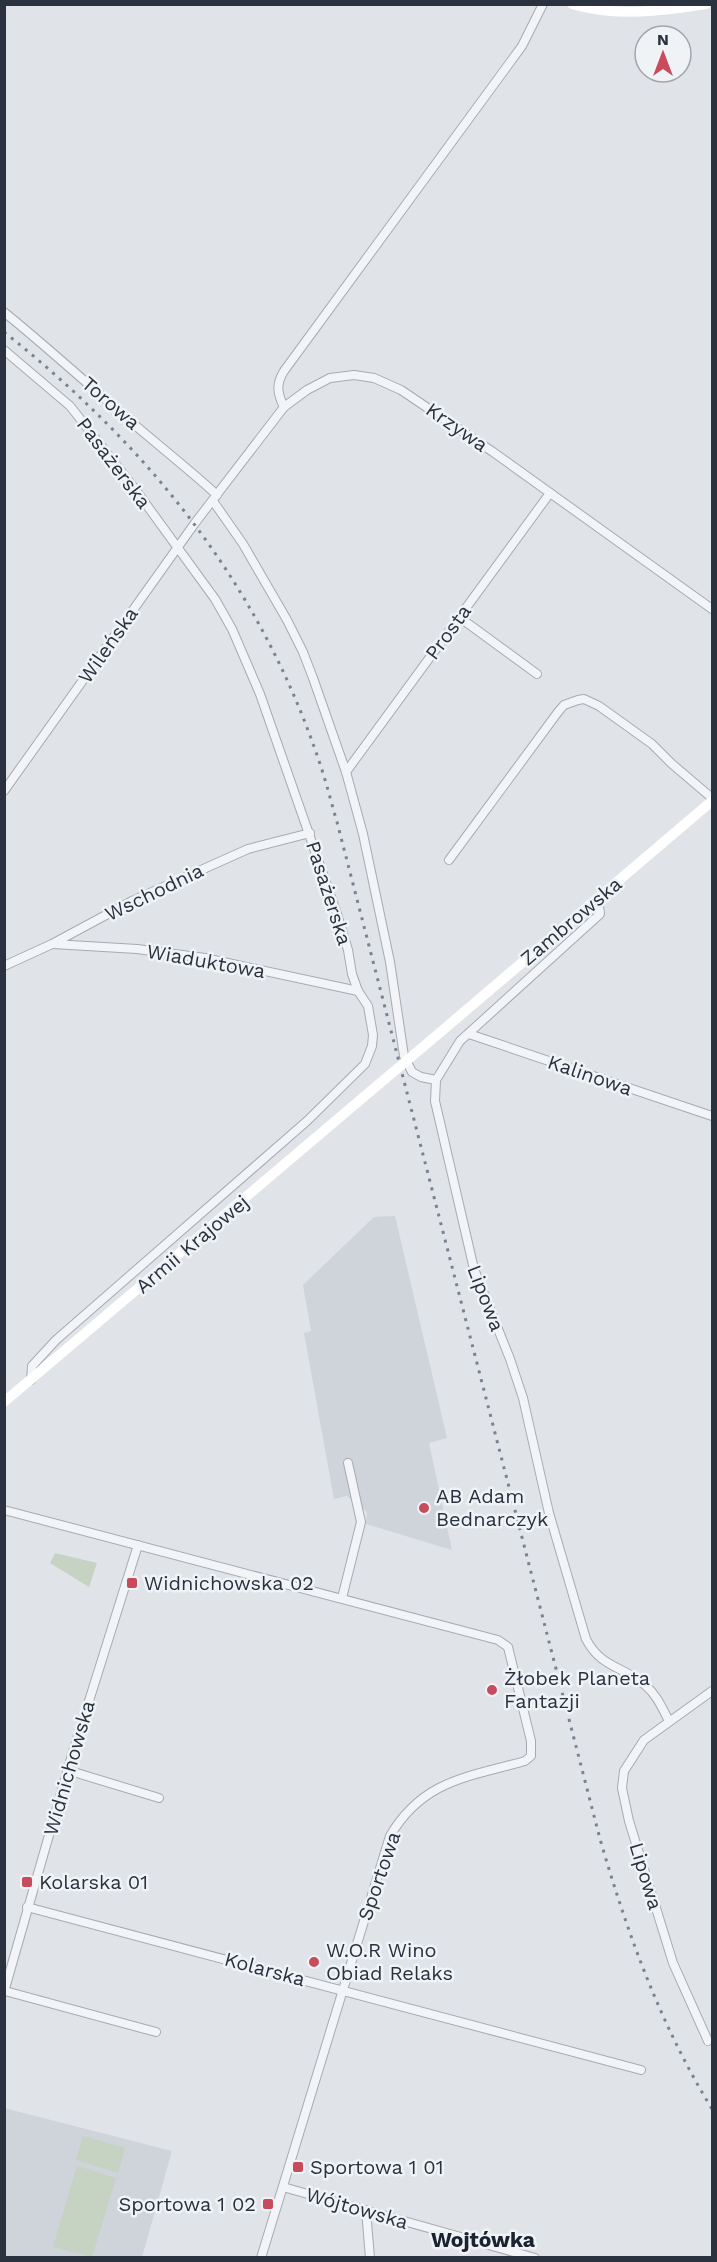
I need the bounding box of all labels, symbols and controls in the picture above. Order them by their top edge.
north arrow [633,24,693,84]
text: N [657,30,669,49]
street label: Torowa [77,371,145,435]
street label: Krzywa [421,397,493,457]
street label: Pasażerska [72,413,156,513]
street label: Prosta [420,600,476,664]
street label: Wileńska [73,602,143,688]
street label: Pasażerska [301,838,357,948]
street label: Wschodnia [101,858,207,926]
street label: Zambrowska [516,872,626,970]
street label: Wiaduktowa [145,939,267,983]
street label: Kalinowa [545,1049,635,1101]
street label: Armii Krajowej [130,1190,254,1298]
street label: Lipowa [462,1261,510,1335]
place label: AB Adam Bednarczyk [436,1484,548,1531]
marker: AB Adam Bednarczyk [417,1501,431,1515]
place label: Widnichowska 02 [144,1571,314,1595]
marker: Widnichowska 02 [125,1576,139,1590]
place label: Żłobek Planeta Fantazji [504,1666,650,1713]
marker: Żłobek Planeta Fantazji [485,1683,499,1697]
street label: Widnichowska [38,1698,100,1838]
street label: Sportowa [353,1828,405,1924]
street label: Lipowa [624,1839,668,1913]
place label: Kolarska 01 [39,1870,148,1894]
marker: Kolarska 01 [20,1875,34,1889]
place label: W.O.R Wino Obiad Relaks [326,1938,453,1985]
street label: Kolarska [222,1947,308,1991]
marker: W.O.R Wino Obiad Relaks [307,1955,321,1969]
place label: Sportowa 1 01 [310,2155,444,2179]
marker: Sportowa 1 01 [291,2160,305,2174]
street label: Wójtowska [303,2182,411,2234]
place label: Sportowa 1 02 [119,2192,256,2216]
marker: Sportowa 1 02 [261,2197,275,2211]
district label: Wojtówka [431,2227,536,2252]

